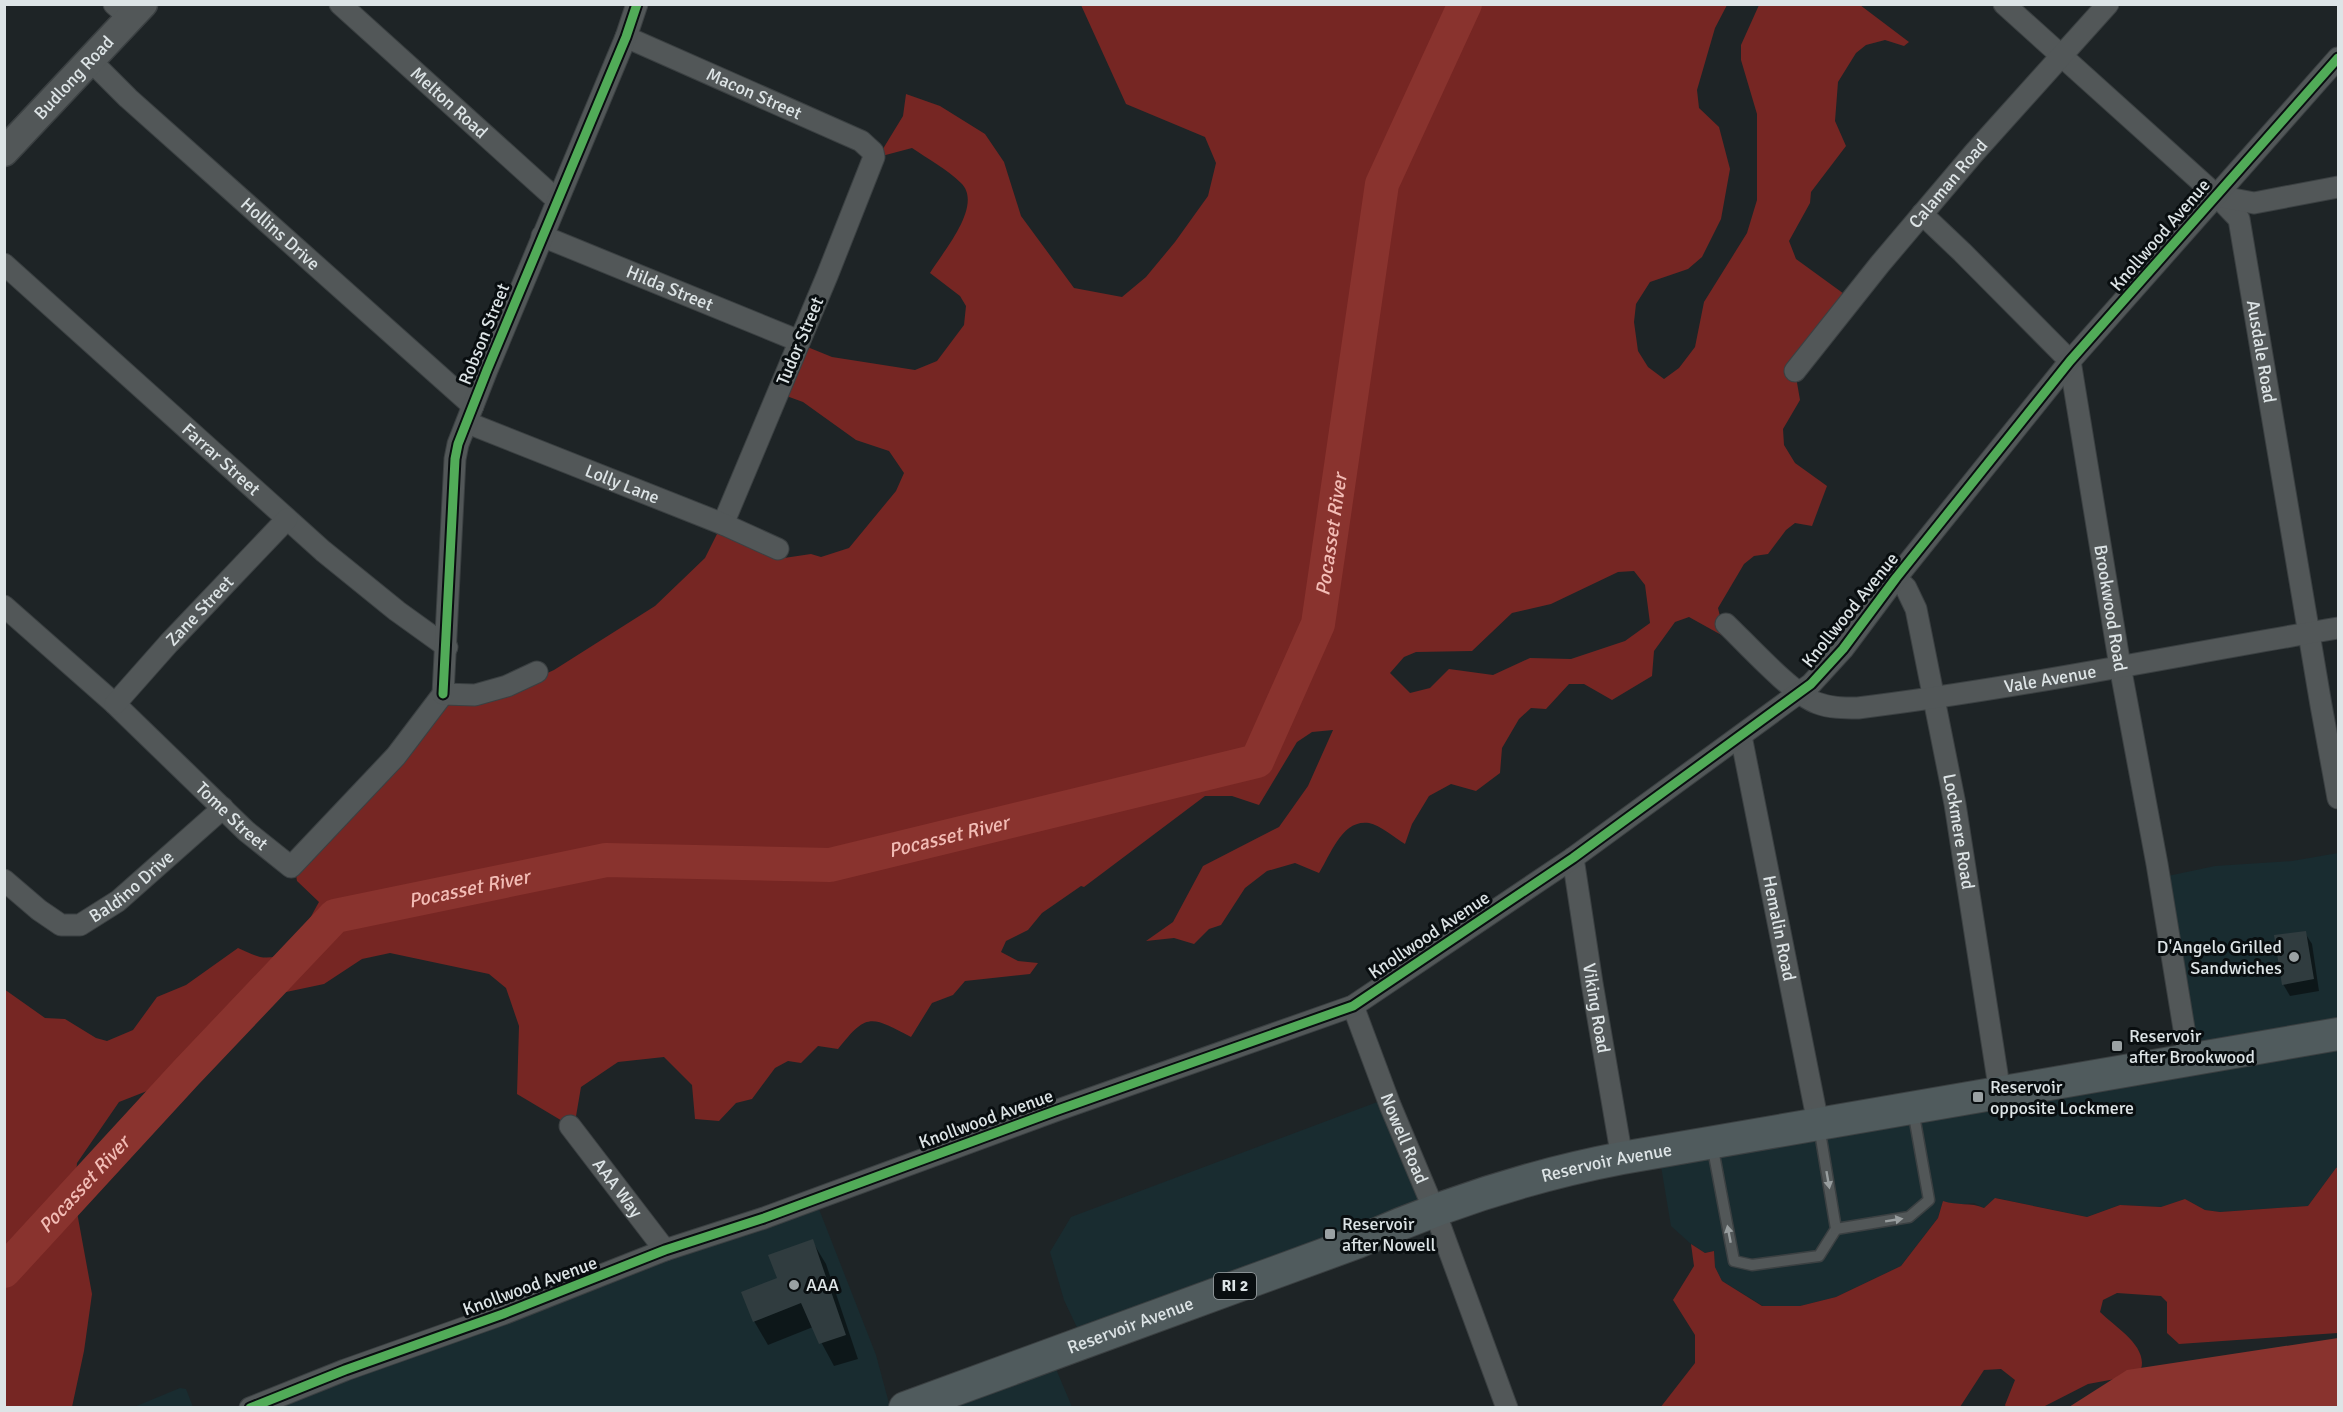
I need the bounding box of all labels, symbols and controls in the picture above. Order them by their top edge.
street label: Budlong Road [29,31,118,124]
street label: Melton Road [406,62,492,143]
street label: Macon Street [703,63,805,124]
street label: Calaman Road [1904,134,1992,233]
street label: Knollwood Avenue [2105,174,2215,296]
street label: Hollins Drive [236,193,325,275]
street label: Hilda Street [623,261,716,316]
street label: Robson Street [454,280,514,388]
street label: Tudor Street [772,294,828,388]
street label: Ausdale Road [2242,298,2281,405]
street label: Farrar Street [177,418,265,500]
street label: Lolly Lane [582,460,663,509]
water label: Pocasset River [1310,469,1353,597]
street label: Brookwood Road [2089,543,2132,673]
street label: Knollwood Avenue [1797,548,1903,672]
street label: Zane Street [161,571,238,650]
street label: Vale Avenue [2002,660,2098,698]
street label: Lockmere Road [1938,772,1979,891]
street label: Tome Street [191,777,272,855]
water label: Pocasset River [886,809,1014,863]
street label: Baldino Drive [85,846,178,927]
water label: Pocasset River [406,863,534,913]
street label: Hemalin Road [1758,874,1800,983]
street label: Knollwood Avenue [1364,886,1494,984]
place label: D'Angelo Grilled Sandwiches [2157,936,2282,979]
marker: D'Angelo Grilled Sandwiches [2287,950,2301,964]
street label: Viking Road [1578,962,1615,1055]
place label: Reservoir after Brookwood [2129,1025,2255,1068]
marker: Reservoir after Brookwood [2110,1039,2124,1053]
place label: Reservoir opposite Lockmere [1990,1076,2134,1119]
street label: Knollwood Avenue [916,1084,1056,1154]
street label: Nowell Road [1376,1090,1433,1187]
marker: Reservoir opposite Lockmere [1971,1090,1985,1104]
water label: Pocasset River [33,1128,137,1238]
street label: Reservoir Avenue [1539,1139,1673,1187]
street label: AAA Way [588,1154,648,1222]
one-way arrow [1824,1171,1833,1190]
place label: Reservoir after Nowell [1342,1213,1436,1256]
one-way arrow [1885,1215,1904,1224]
one-way arrow [1724,1224,1733,1243]
marker: Reservoir after Nowell [1323,1227,1337,1241]
street label: Knollwood Avenue [460,1251,600,1321]
road number: RI 2 [1214,1273,1256,1299]
place label: AAA [806,1274,839,1296]
marker: AAA [787,1278,801,1292]
street label: Reservoir Avenue [1064,1292,1196,1359]

